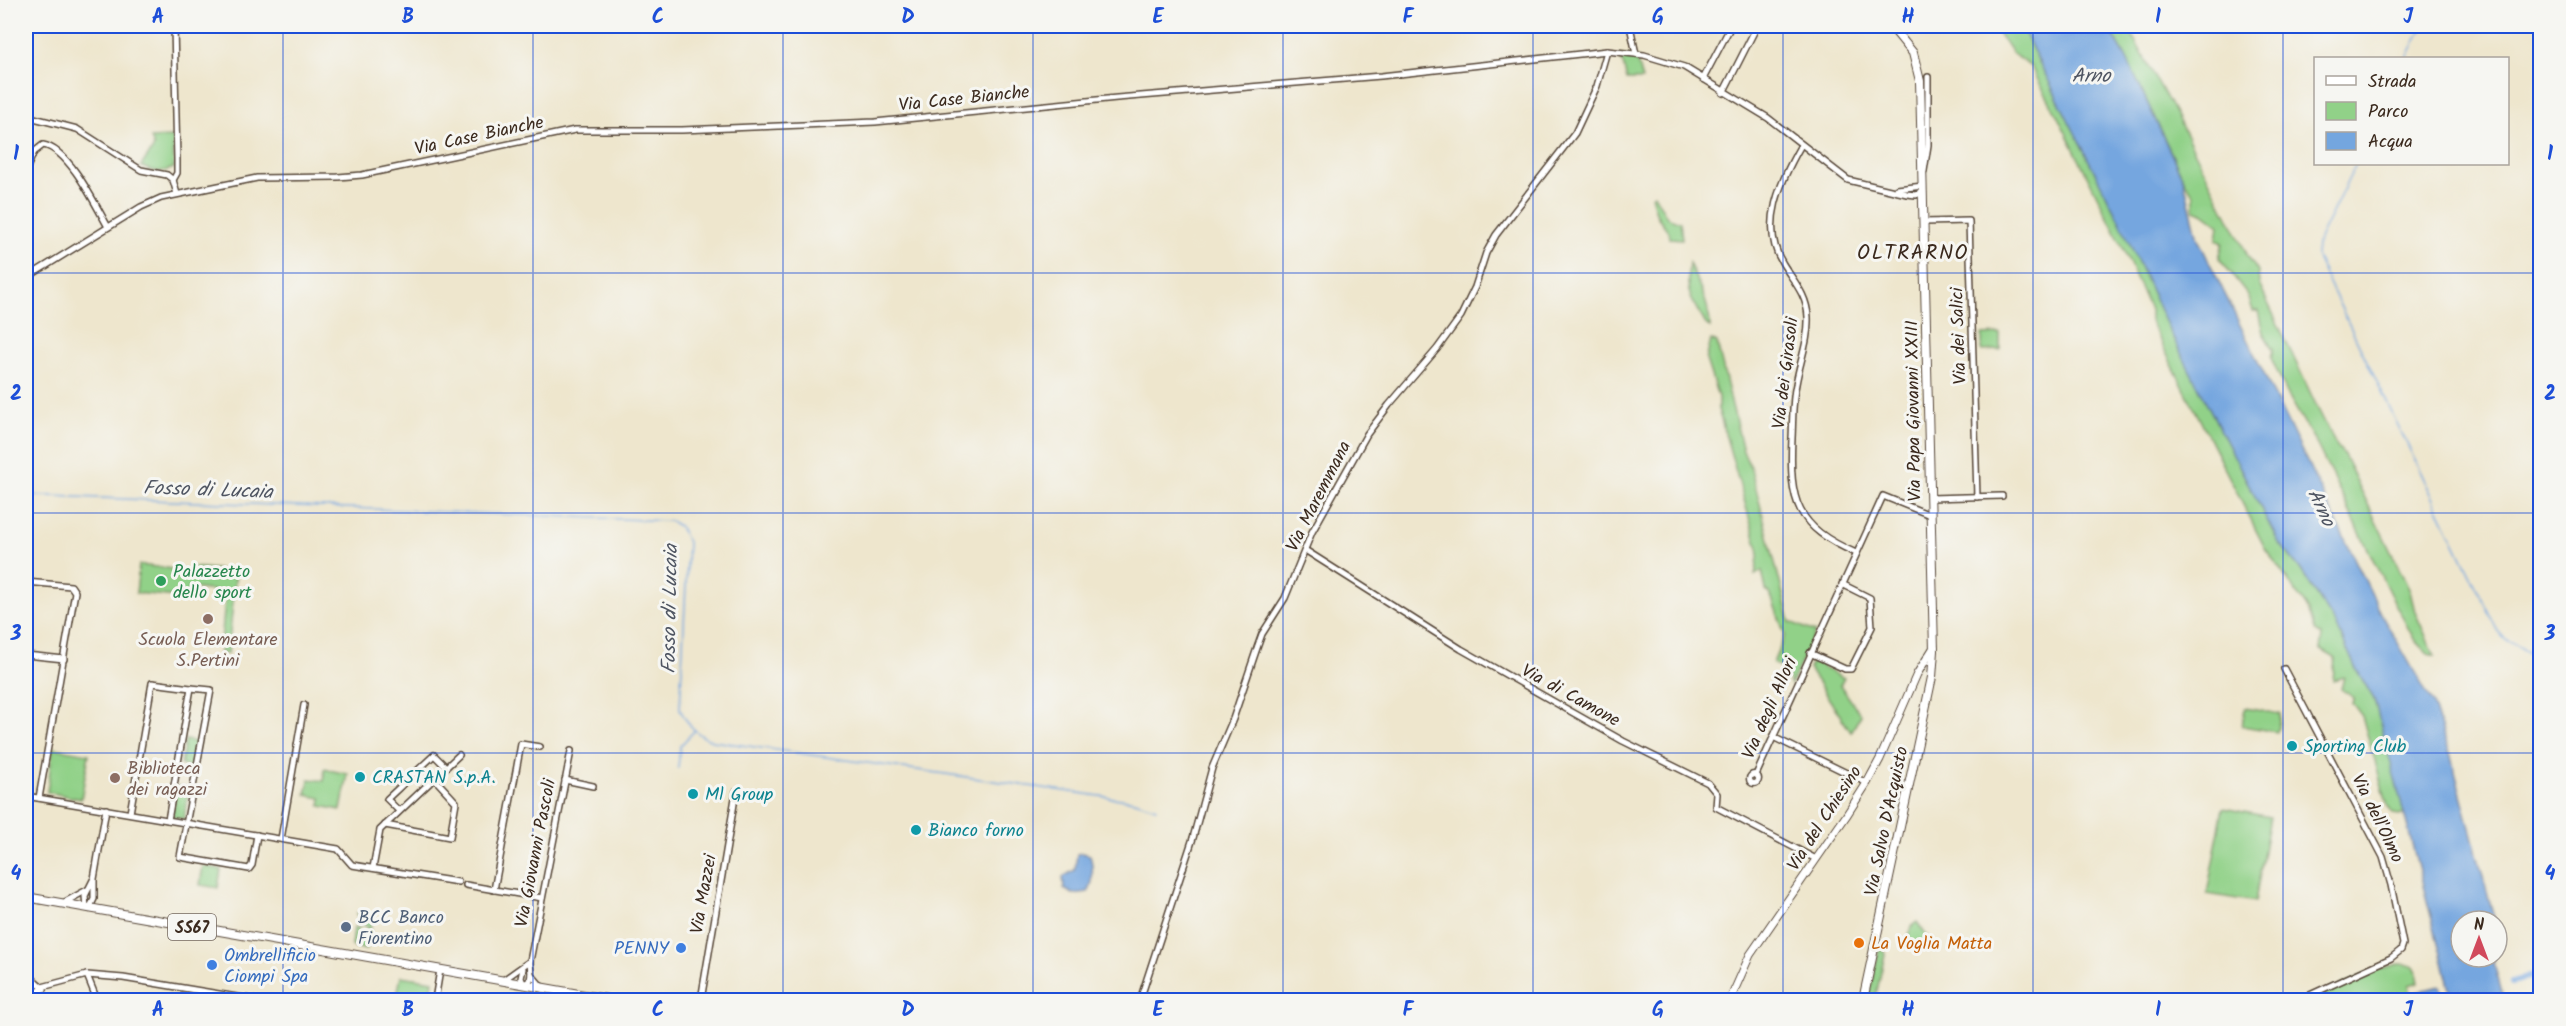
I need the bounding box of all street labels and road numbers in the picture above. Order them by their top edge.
street label: Via Case Bianche [897,78,1031,121]
street label: Via Case Bianche [412,109,547,164]
street label: Via dei Salici [1943,286,1976,385]
street label: Via dei Girasoli [1765,315,1808,431]
street label: Via Papa Giovanni XXIII [1898,320,1931,502]
street label: Via Maremmana [1279,436,1360,557]
street label: Via degli Allori [1735,652,1806,764]
street label: Via di Camone [1515,657,1625,736]
street label: Via Salvo D'Acquisto [1857,744,1917,899]
street label: Via del Chiesino [1780,760,1870,877]
street label: Via dell'Olmo [2343,769,2411,868]
street label: Via Giovanni Pascoli [508,776,565,930]
street label: Via Mazzei [683,851,726,936]
road number: SS67 [168,914,216,940]

